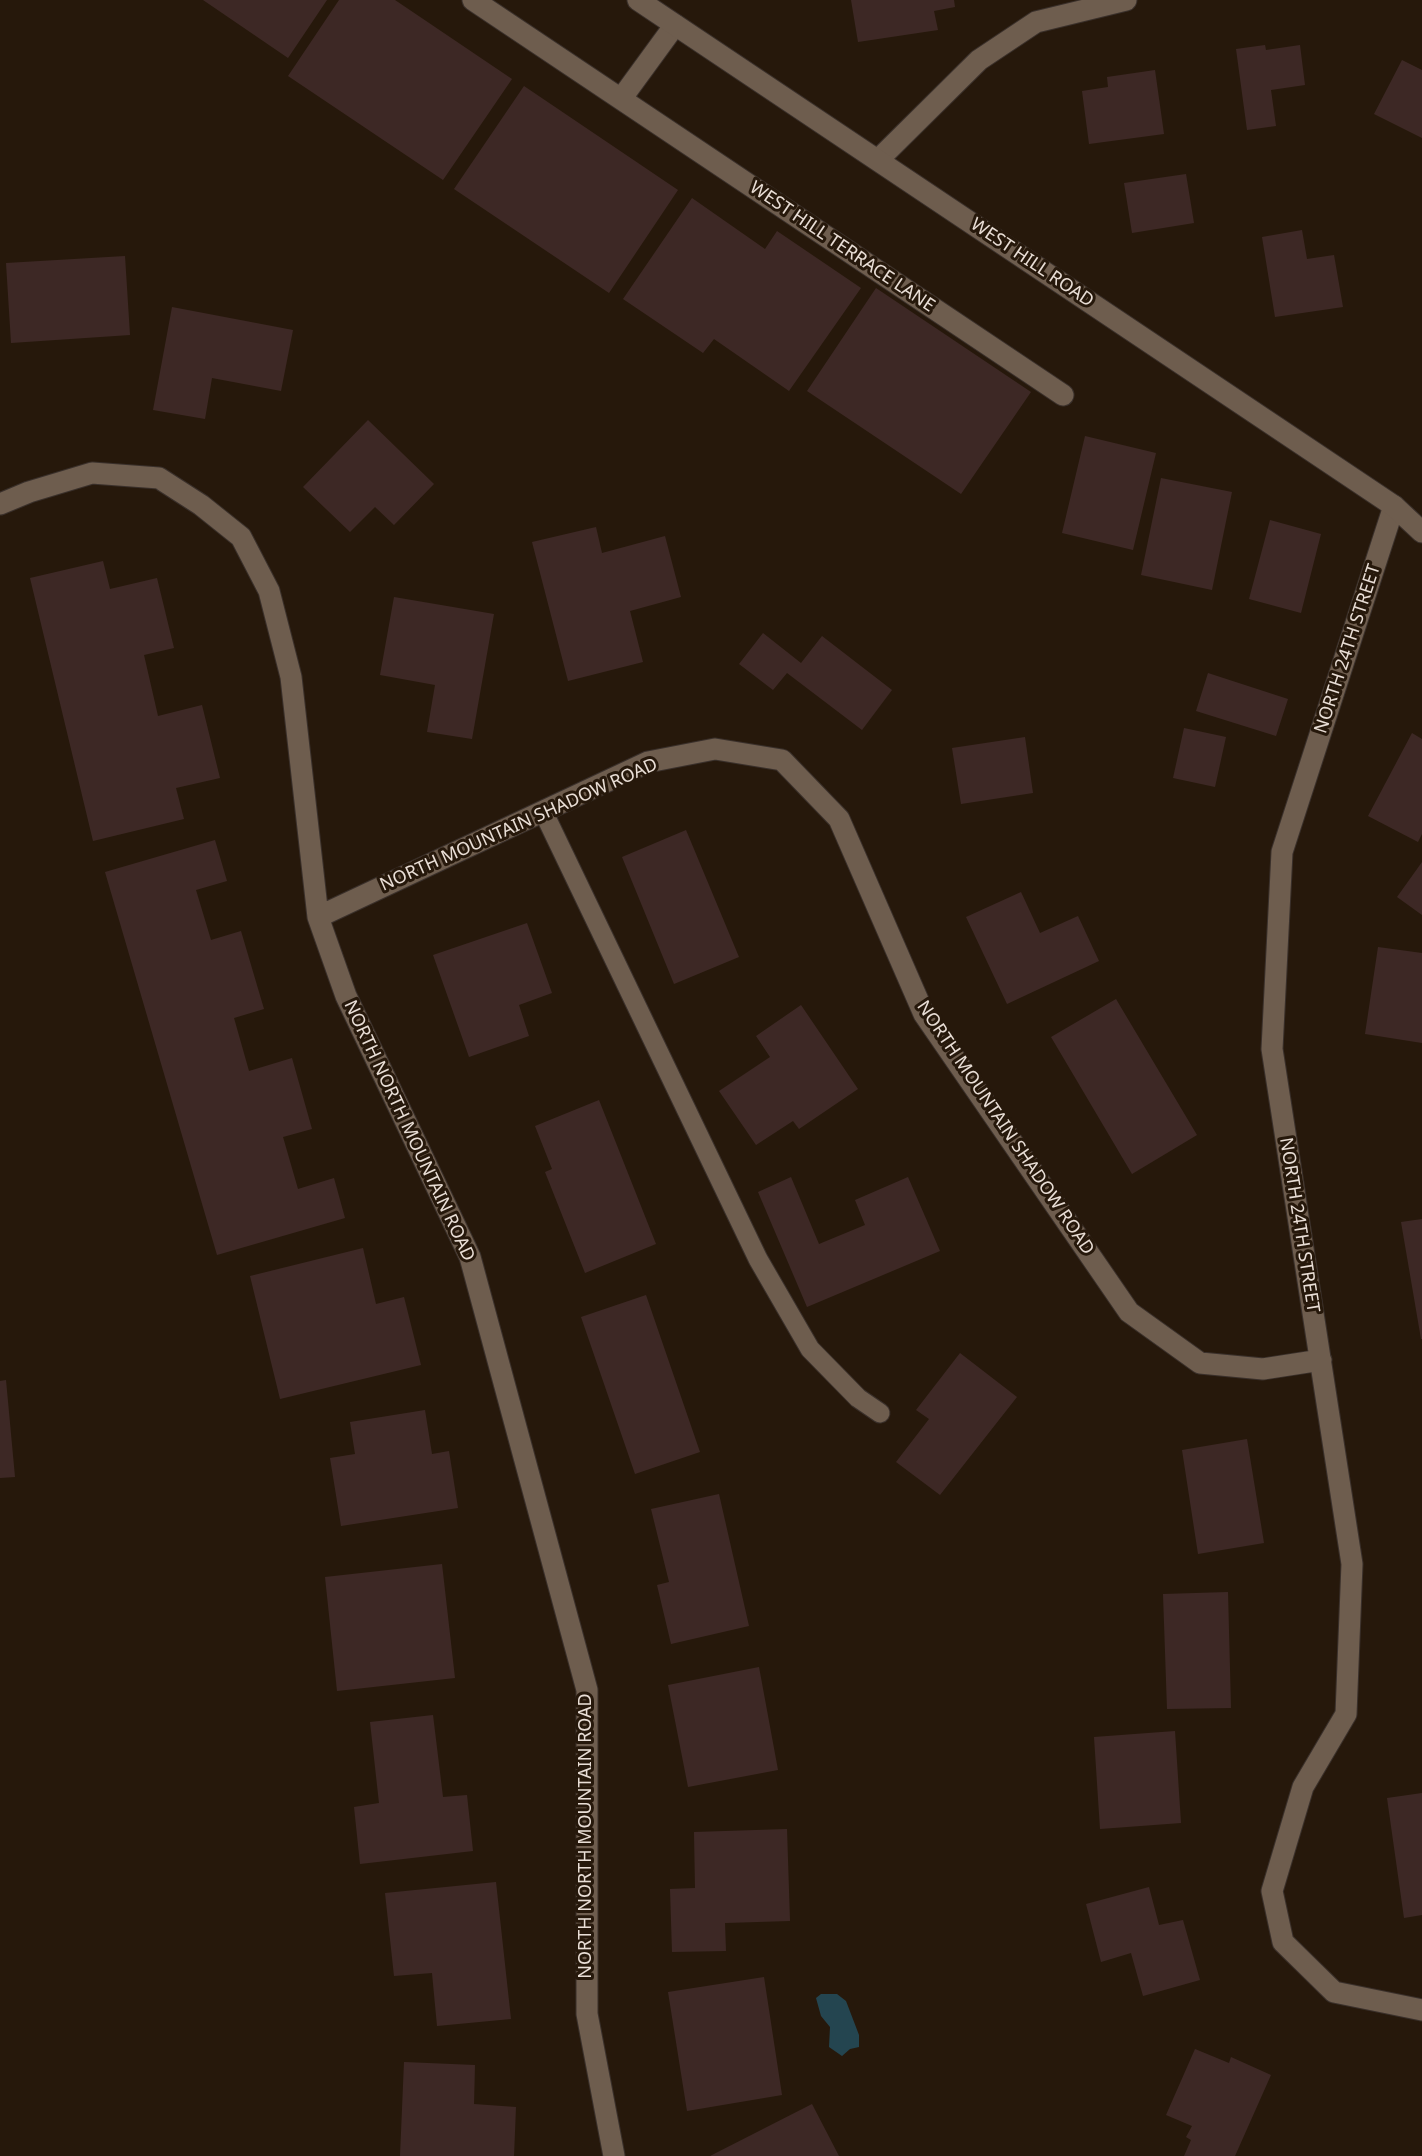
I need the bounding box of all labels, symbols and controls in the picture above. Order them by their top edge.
street label: WEST HILL TERRACE LANE [745,177,939,317]
street label: WEST HILL ROAD [966,214,1098,312]
street label: NORTH 24TH STREET [1310,562,1386,736]
street label: NORTH MOUNTAIN SHADOW ROAD [377,754,661,896]
street label: NORTH NORTH MOUNTAIN ROAD [339,997,479,1265]
street label: NORTH MOUNTAIN SHADOW ROAD [912,997,1098,1259]
street label: NORTH 24TH STREET [1275,1136,1323,1314]
street label: NORTH NORTH MOUNTAIN ROAD [575,1693,597,1979]

